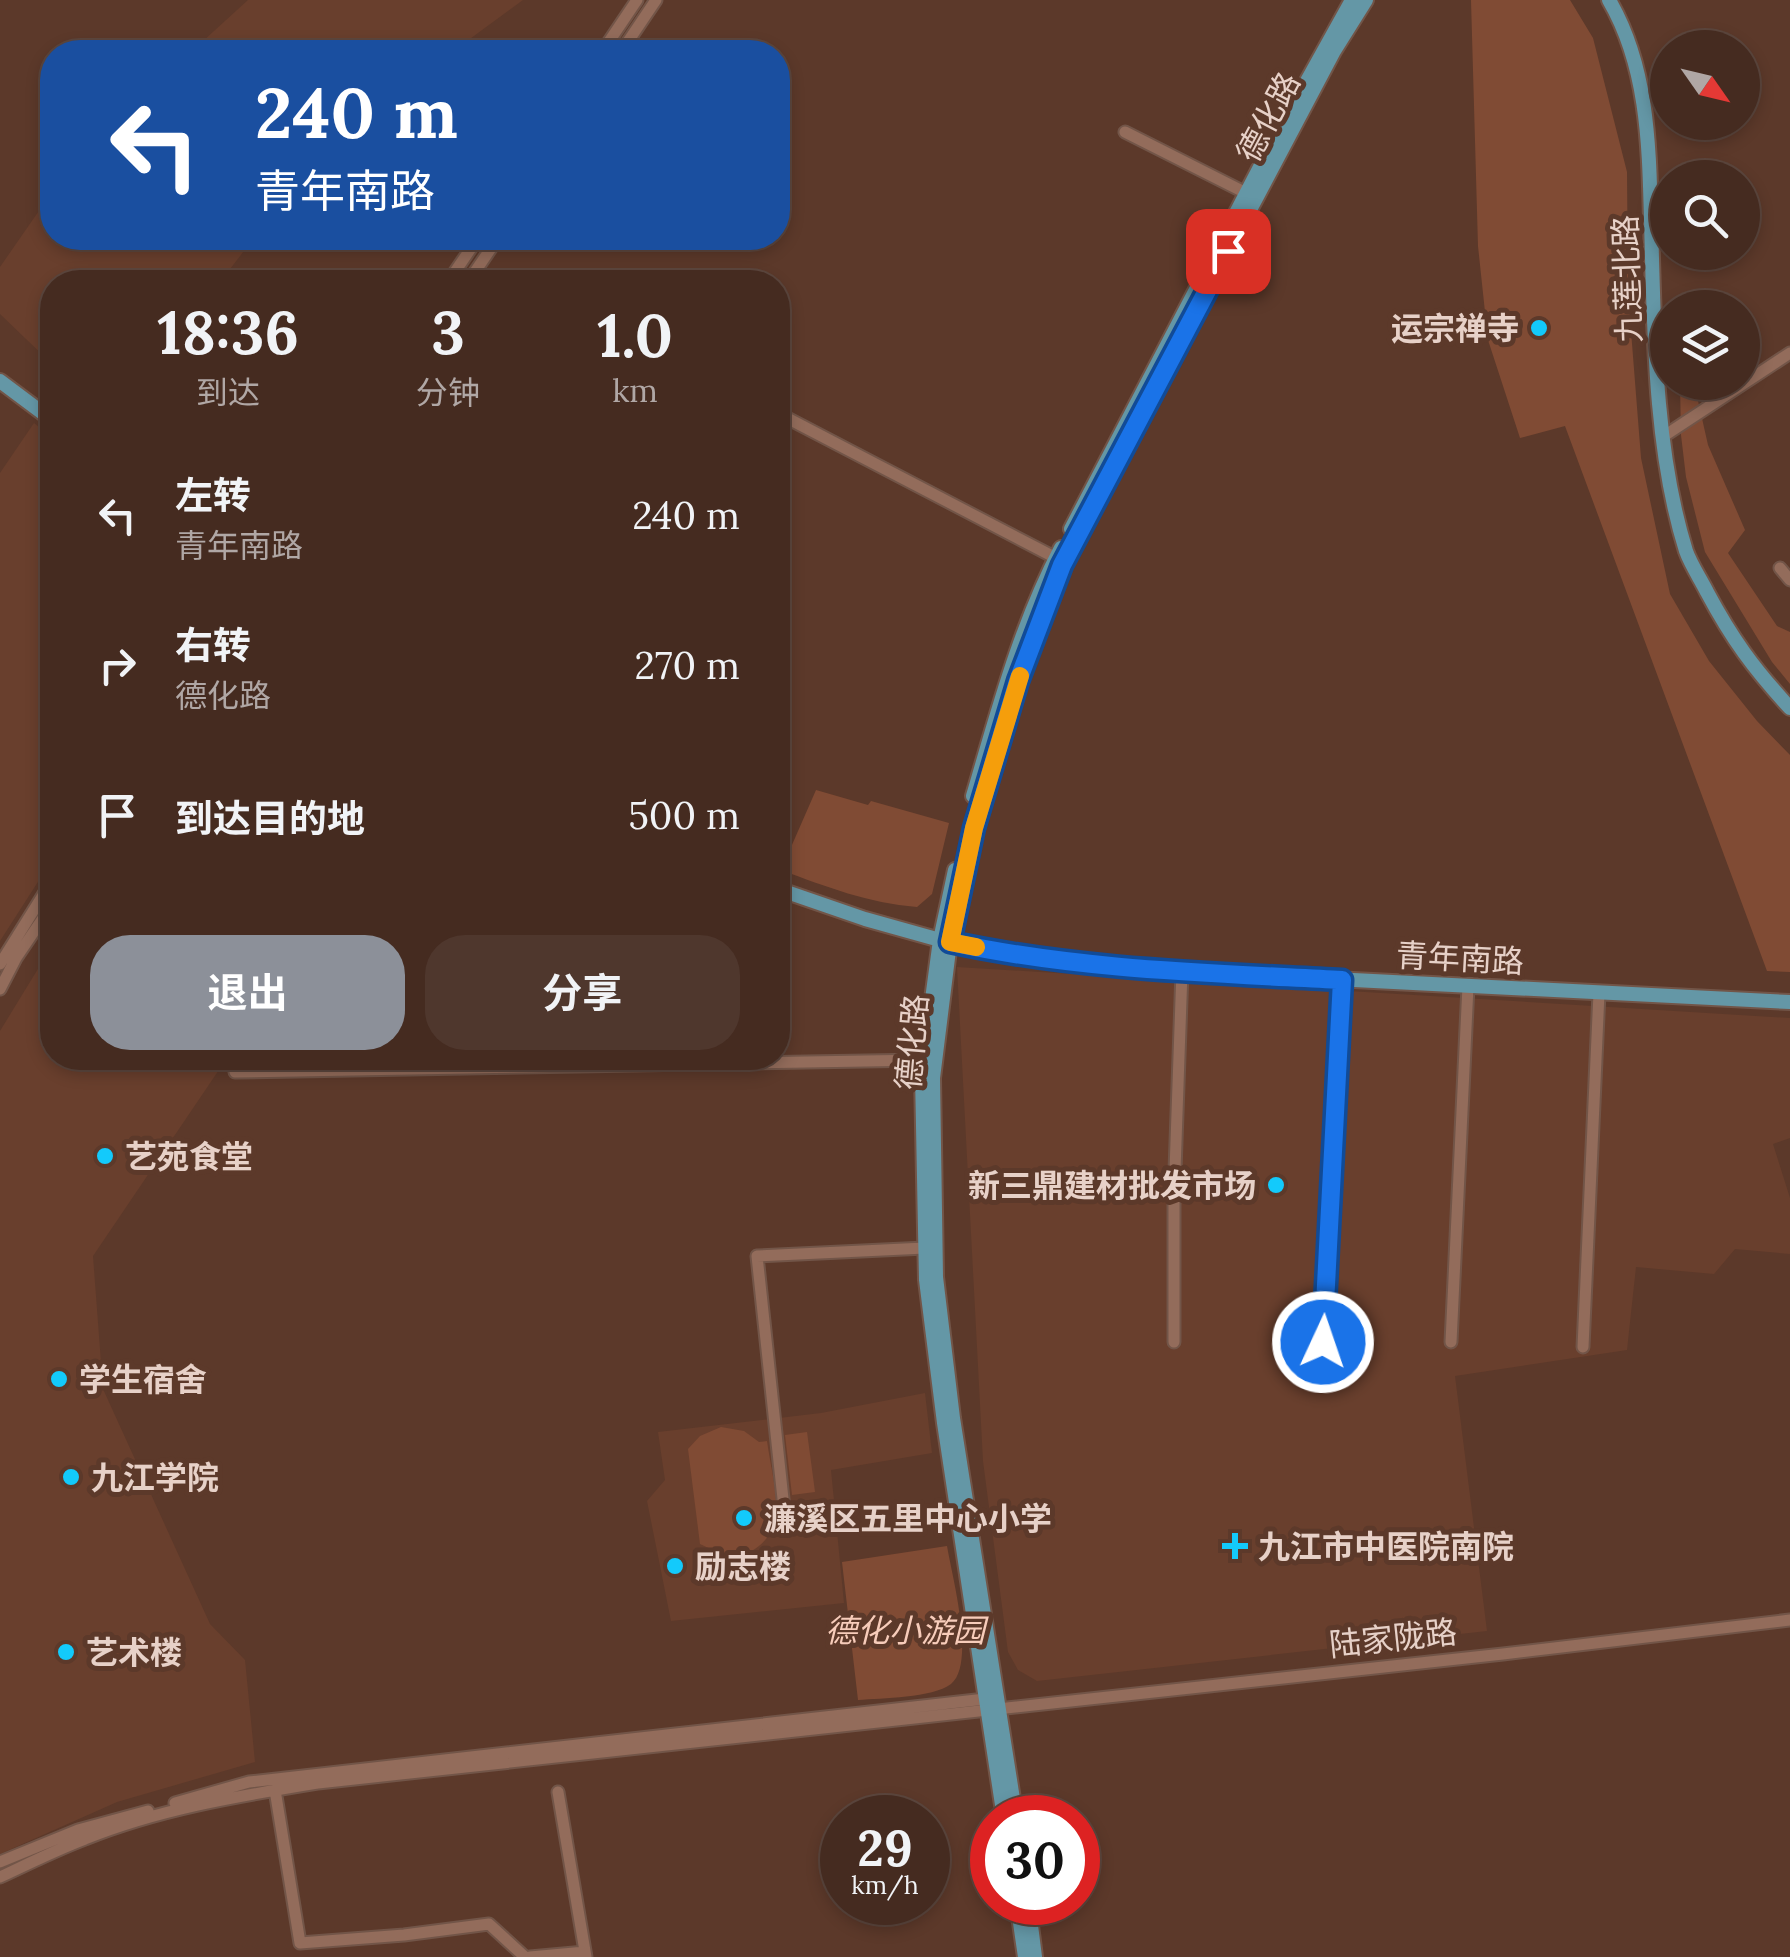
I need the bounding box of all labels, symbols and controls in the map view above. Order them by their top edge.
north arrow [1650,30,1760,140]
map controls [1650,30,1760,400]
street label: 德化路 [1227,65,1309,169]
text: 240 m [255,68,458,157]
icon: left [90,80,220,210]
button: search [1650,160,1760,270]
text: 青年南路 [255,162,435,219]
pin [1186,209,1271,294]
street label: 九莲北路 [1604,214,1650,344]
icon: arrive [1201,224,1256,279]
button: layers [1650,290,1760,400]
text: 18:36 [157,294,299,370]
text: 3 [431,294,465,370]
text: 1.0 [597,297,673,373]
place label: 运宗禅寺 [1391,308,1519,349]
marker: 运宗禅寺 [1528,317,1550,339]
text: km [612,370,658,411]
text: 到达 [196,372,260,413]
text: 分钟 [416,372,480,413]
text: 左转 [175,471,251,519]
icon: left [90,488,145,543]
text: 240 m [632,491,740,539]
text: 青年南路 [175,525,303,566]
text: 右转 [175,621,251,669]
icon: right [90,638,145,693]
text: 270 m [635,641,740,689]
text: 德化路 [175,675,271,716]
icon: arrive [90,788,145,843]
text: 500 m [628,791,740,839]
text: 到达目的地 [175,794,365,842]
street label: 青年南路 [1395,934,1525,982]
button: 退出 [90,935,405,1050]
button: 分享 [425,935,740,1050]
street label: 德化路 [887,992,937,1092]
place label: 艺苑食堂 [125,1136,253,1177]
marker: 艺苑食堂 [94,1145,116,1167]
place label: 新三鼎建材批发市场 [968,1165,1256,1206]
marker: 新三鼎建材批发市场 [1265,1174,1287,1196]
position arrow [1271,1290,1375,1394]
place label: 学生宿舍 [79,1359,207,1400]
marker: 学生宿舍 [48,1368,70,1390]
place label: 九江学院 [91,1457,219,1498]
marker: 九江学院 [60,1466,82,1488]
place label: 濂溪区五里中心小学 [764,1498,1052,1539]
marker: 濂溪区五里中心小学 [733,1507,755,1529]
place label: 九江市中医院南院 [1258,1526,1514,1567]
marker: 九江市中医院南院 [1222,1533,1248,1559]
place label: 励志楼 [695,1546,791,1587]
marker: 励志楼 [664,1555,686,1577]
park label: 德化小游园 [825,1610,989,1651]
street label: 陆家陇路 [1327,1611,1459,1665]
place label: 艺术楼 [86,1632,182,1673]
marker: 艺术楼 [55,1641,77,1663]
speed limit sign: 30 [970,1795,1100,1925]
text: 29 [857,1816,913,1880]
text: km/h [851,1869,919,1901]

